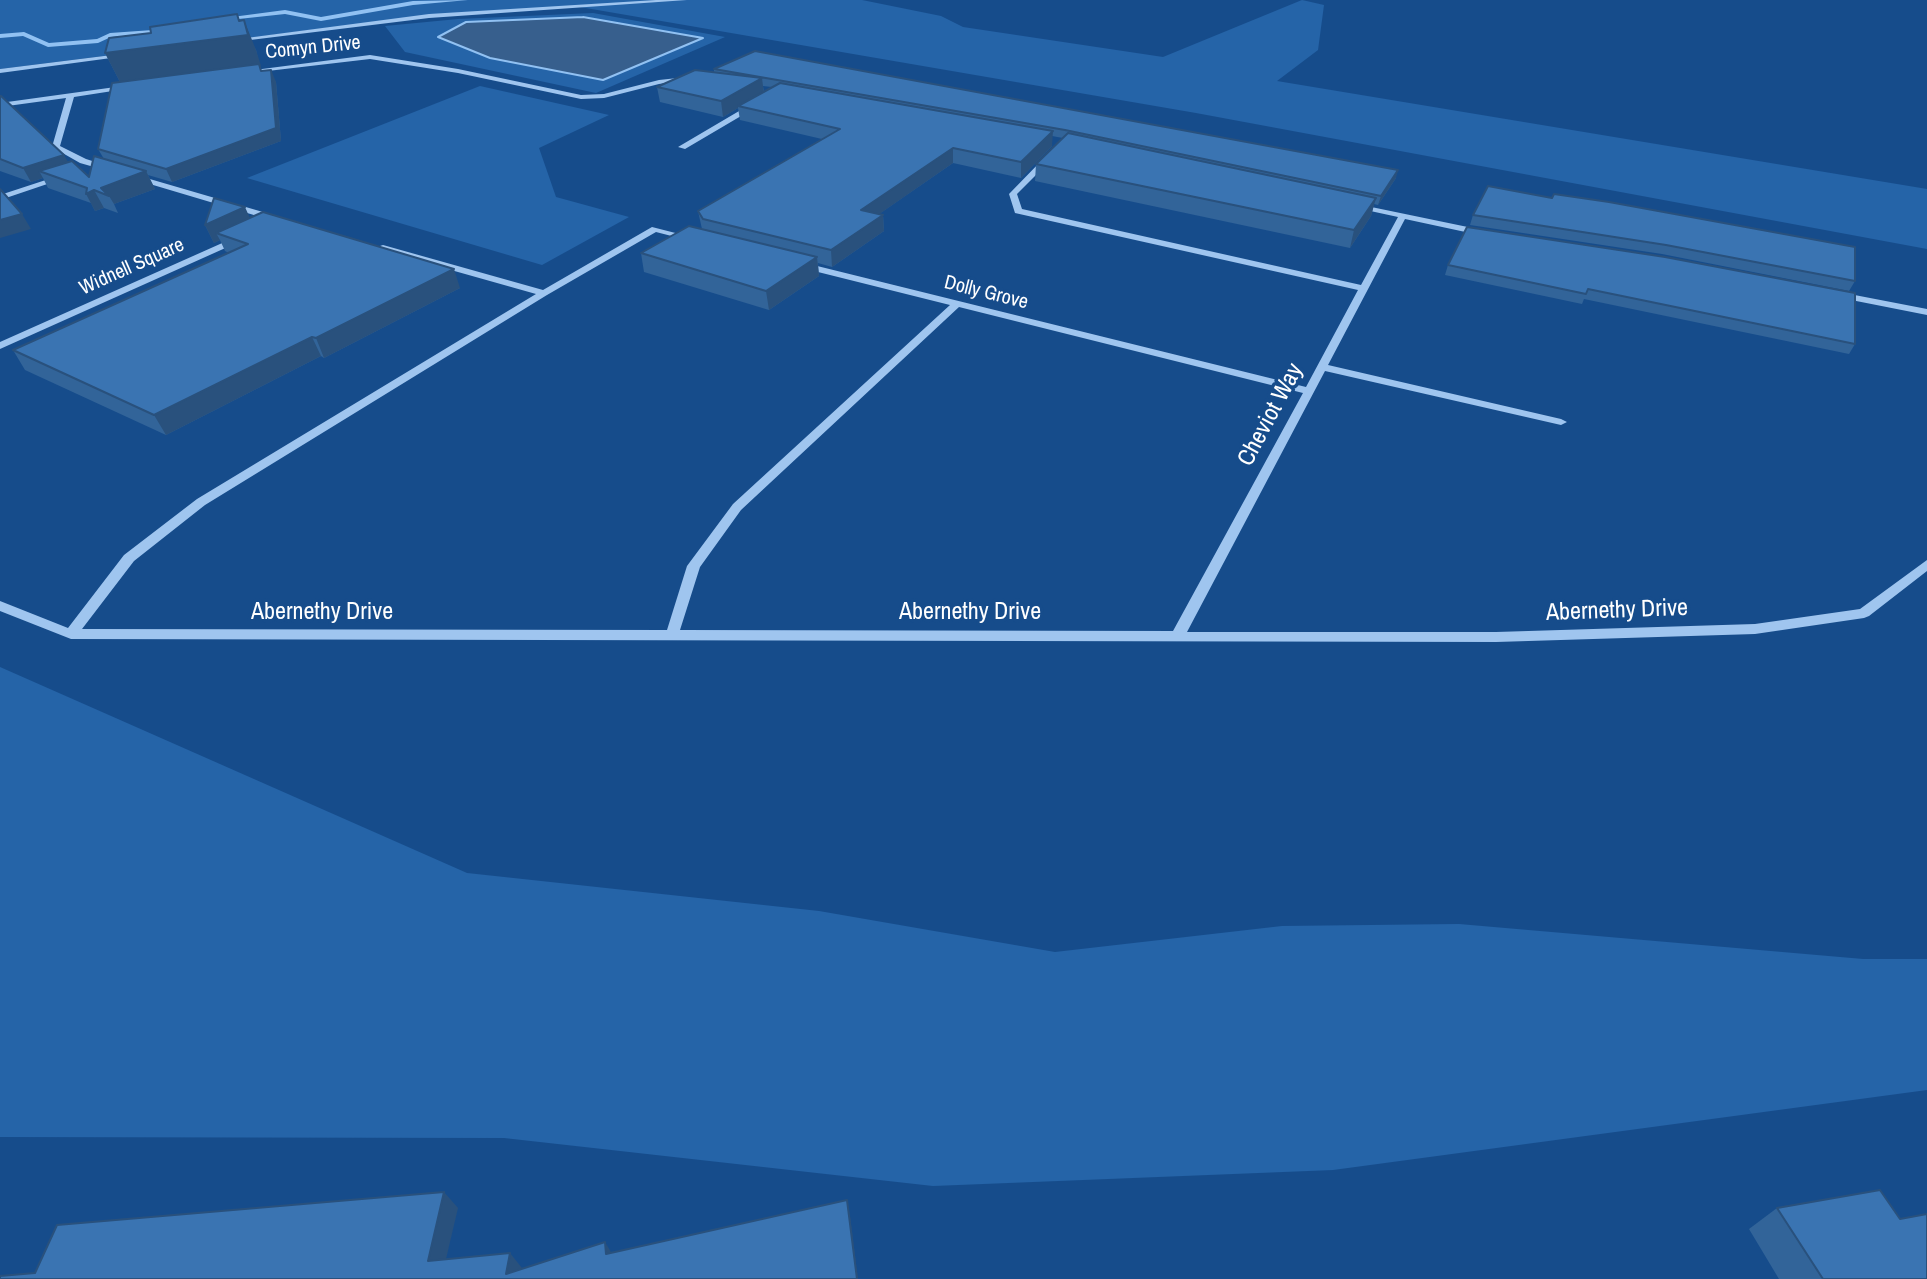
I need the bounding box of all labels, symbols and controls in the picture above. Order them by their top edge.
street label: Comyn Drive [264,31,362,65]
street label: Widnell Square [76,233,188,301]
street label: Dolly Grove [942,271,1030,315]
street label: Cheviot Way [1232,359,1310,471]
street label: Abernethy Drive [1545,594,1689,628]
street label: Abernethy Drive [251,599,393,627]
street label: Abernethy Drive [899,599,1041,627]

